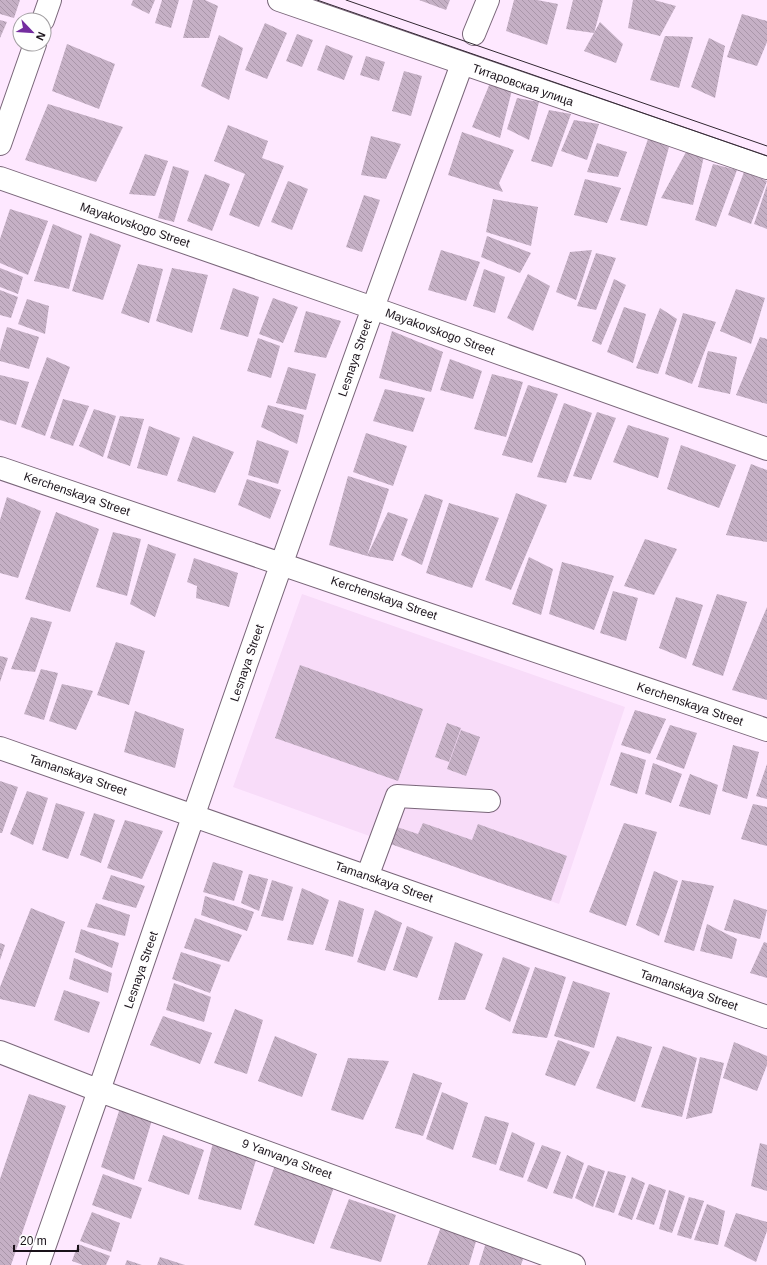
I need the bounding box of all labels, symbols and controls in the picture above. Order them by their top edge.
north arrow [12,12,52,52]
text: N [34,30,48,42]
street label: Титаровская улица [471,61,576,109]
street label: Mayakovskogo Street [78,200,192,251]
street label: Mayakovskogo Street [383,306,497,359]
street label: Lesnaya Street [335,317,375,398]
street label: Kerchenskaya Street [22,469,133,519]
street label: Kerchenskaya Street [329,573,440,623]
street label: Lesnaya Street [227,622,267,703]
street label: Kerchenskaya Street [635,679,746,729]
street label: Tamanskaya Street [27,752,129,799]
street label: Tamanskaya Street [333,859,435,906]
street label: Lesnaya Street [121,929,161,1010]
street label: Tamanskaya Street [638,967,740,1014]
street label: 9 Yanvarya Street [240,1136,335,1182]
scale bar [14,1227,78,1253]
text: 20 m [20,1234,47,1248]

